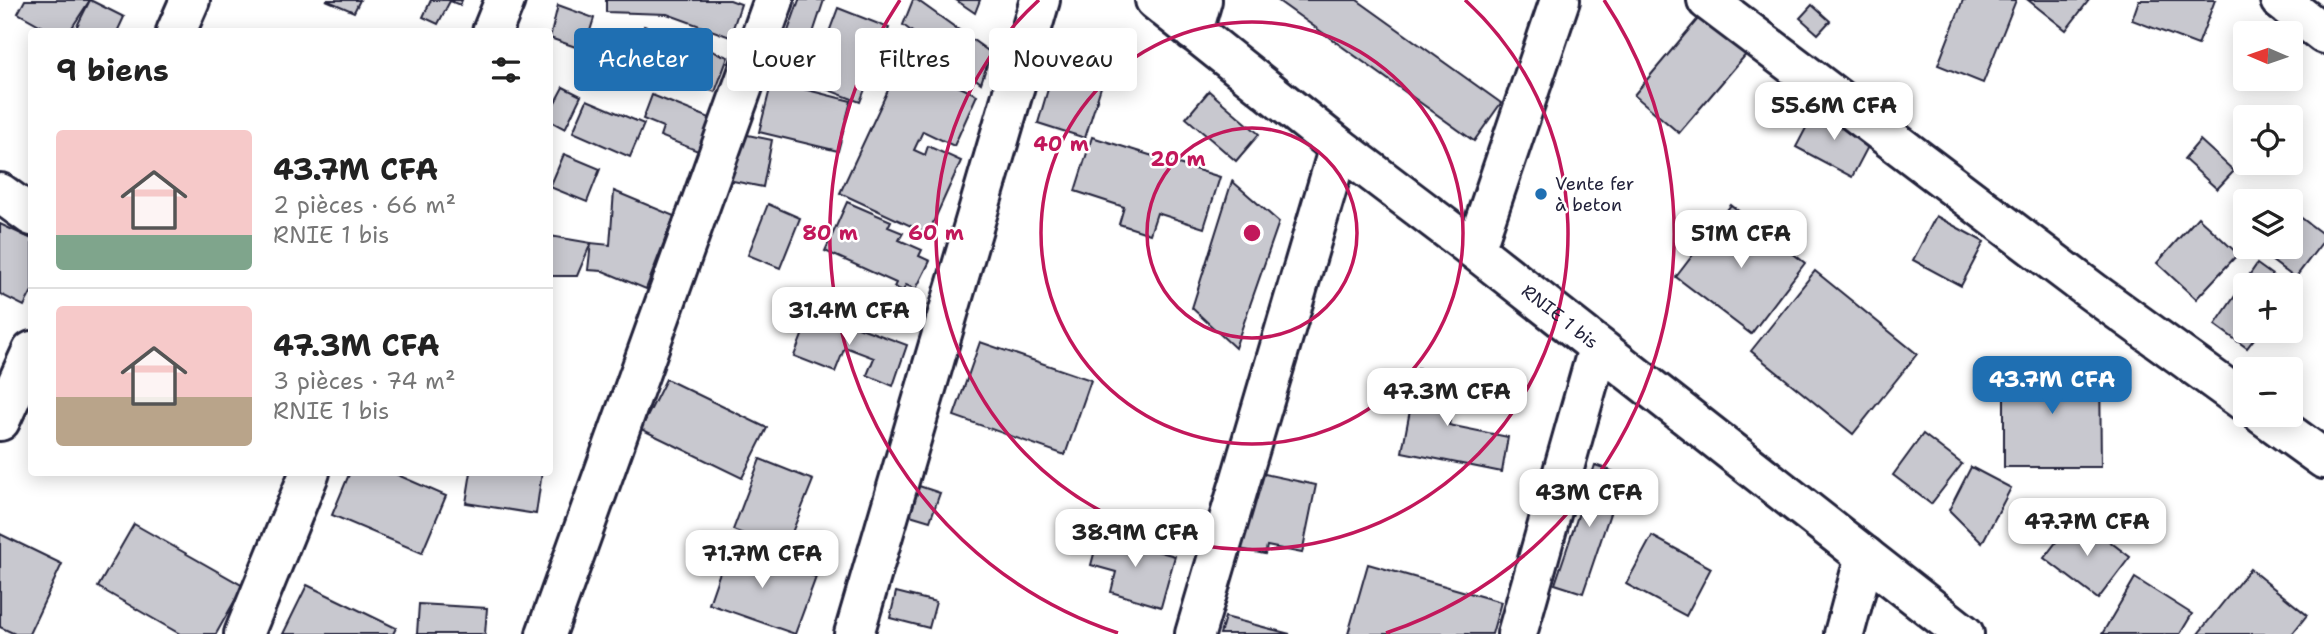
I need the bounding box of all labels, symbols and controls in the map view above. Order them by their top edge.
north arrow [2233,21,2303,91]
map controls [2233,21,2303,427]
chip: Acheter [574,28,713,91]
chip: Louer [727,28,841,91]
chip: Filtres [855,28,975,91]
chip: Nouveau [989,28,1137,91]
text: 9 biens [56,50,169,91]
icon: filters [487,51,525,89]
pin: 55.6M CFA [1754,82,1914,142]
text: 55.6M CFA [1771,90,1897,120]
button: locate [2233,105,2303,175]
text: 40 m [1033,130,1089,158]
text: 20 m [1150,145,1206,173]
text: 43.7M CFA [273,149,438,190]
icon: home [112,158,196,242]
place label: Vente fer à beton [1555,172,1634,217]
marker: Vente fer à beton [1533,186,1549,202]
button: layers [2233,189,2303,259]
text: 2 pièces · 66 m² [273,190,456,220]
pin: 51M CFA [1676,210,1806,270]
text: 51M CFA [1691,218,1791,248]
text: 80 m [802,219,858,247]
text: 60 m [908,219,964,247]
text: RNIE 1 bis [273,220,389,250]
centre of rings [1240,221,1264,245]
button: + [2233,273,2303,343]
street label: RNIE 1 bis [1517,279,1603,354]
pin: 31.4M CFA [769,288,929,347]
text: 31.4M CFA [788,295,910,325]
text: 47.3M CFA [273,325,440,366]
icon: home [112,334,196,418]
pin: 43.7M CFA [1972,356,2132,416]
button: − [2233,357,2303,427]
text: 43.7M CFA [1989,364,2115,394]
text: 3 pièces · 74 m² [273,366,456,396]
pin: 47.3M CFA [1367,368,1527,428]
text: 47.3M CFA [1383,376,1511,406]
text: RNIE 1 bis [273,396,389,426]
pin: 43M CFA [1524,470,1654,529]
text: 43M CFA [1535,477,1643,507]
pin: 47.7M CFA [2007,498,2167,558]
text: 47.7M CFA [2024,506,2150,536]
pin: 38.9M CFA [1055,510,1215,569]
text: 38.9M CFA [1071,517,1199,547]
pin: 71.7M CFA [682,530,842,590]
text: 71.7M CFA [702,538,822,568]

